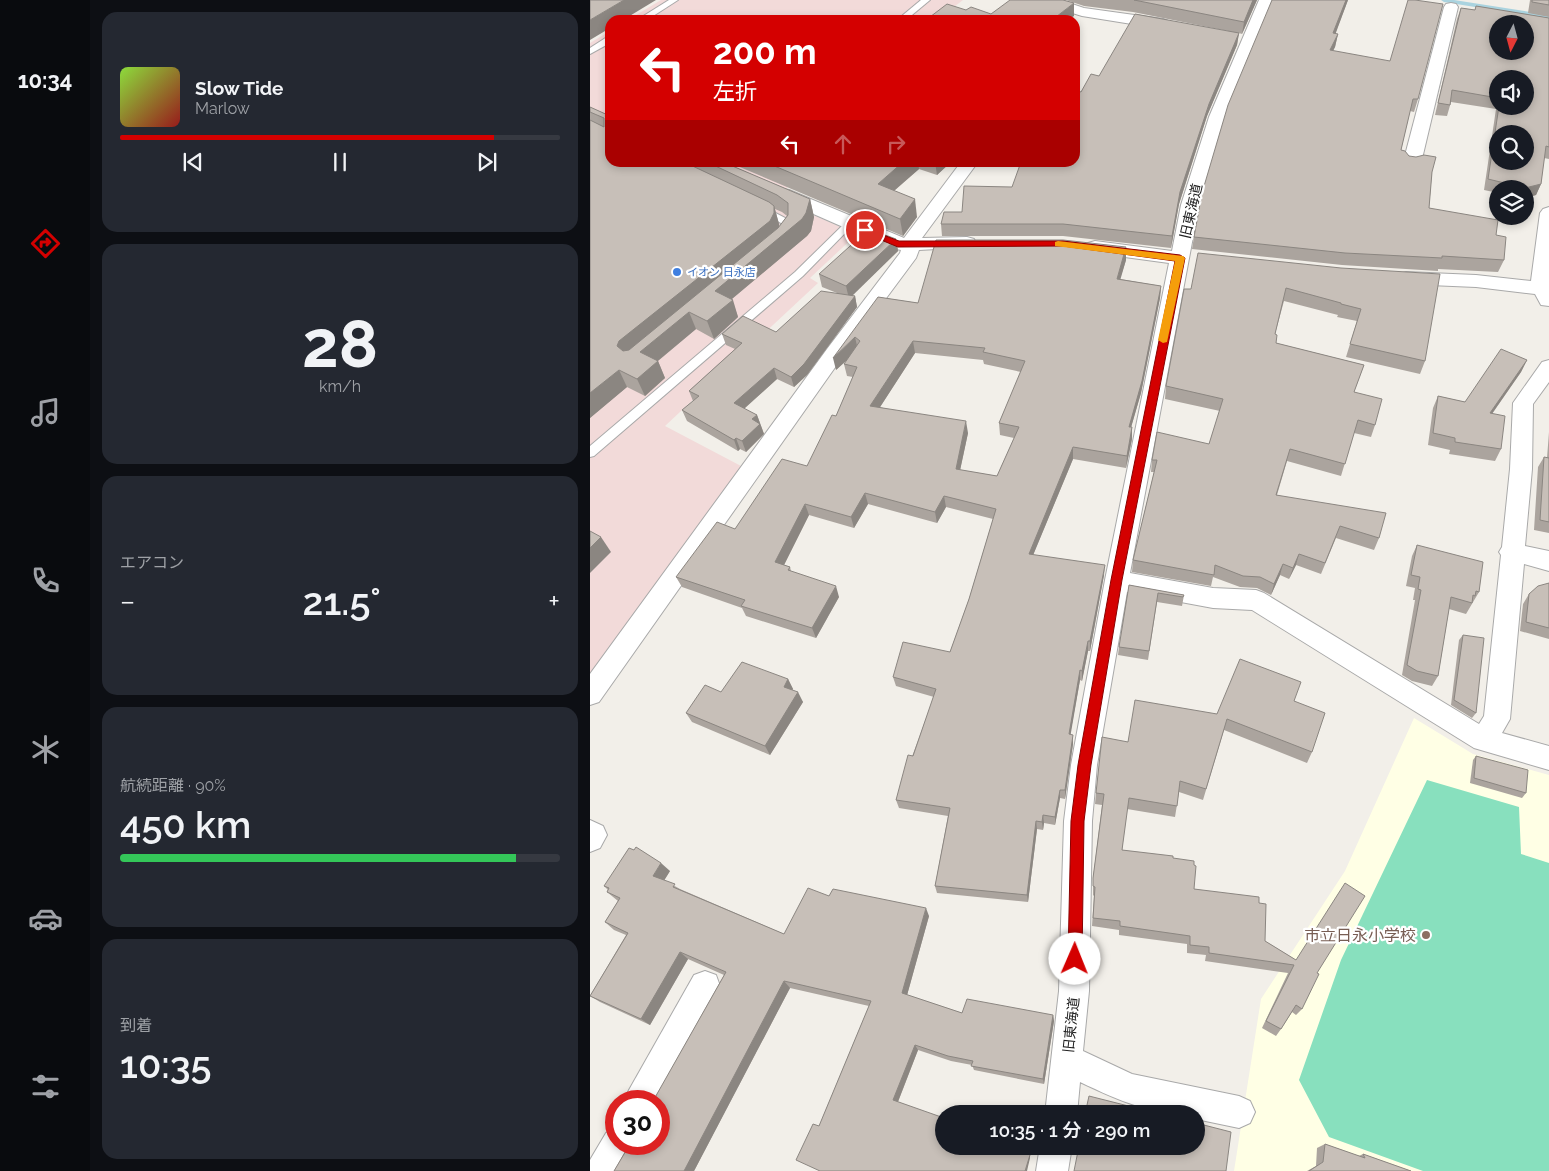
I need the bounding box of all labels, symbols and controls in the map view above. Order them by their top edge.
north arrow [1489,15,1534,60]
map controls [1489,15,1534,225]
text: 200 m [713,31,817,72]
icon: left [630,35,695,100]
text: 10:34 [18,67,72,93]
button: sound [1489,70,1534,115]
text: Slow Tide [195,77,284,99]
text: 左折 [713,78,757,104]
text: Marlow [195,99,250,118]
button: search [1489,125,1534,170]
icon: left [776,130,804,158]
icon: ahead [829,130,857,158]
icon: right [882,130,910,158]
icon: previous [179,148,207,176]
icon: pause [326,148,354,176]
icon: next [473,148,501,176]
button: layers [1489,180,1534,225]
street label: 旧東海道 [1177,182,1205,240]
pin [844,209,886,251]
icon: arrive [851,216,879,244]
icon: directions [28,226,63,261]
marker: イオン 日永店 [671,266,683,278]
place label: イオン 日永店 [687,266,756,279]
text: 28 [302,306,378,382]
text: km/h [319,377,361,396]
icon: music [28,395,63,430]
text: エアコン [120,553,184,572]
icon: phone [28,563,63,598]
text: 21.5° [303,579,381,624]
text: − [120,585,135,618]
text: + [548,585,560,618]
icon: climate [28,732,63,767]
text: 航続距離 · 90% [120,776,226,795]
text: 450 km [120,802,251,847]
icon: car [28,901,63,936]
place label: 市立日永小学校 [1304,926,1416,945]
marker: 市立日永小学校 [1420,929,1432,941]
position arrow [1048,932,1100,984]
street label: 旧東海道 [1060,996,1082,1054]
text: 到着 [120,1016,152,1035]
text: 10:35 [120,1042,212,1087]
icon: filters [28,1069,63,1104]
speed limit sign: 30 [605,1090,670,1155]
text: 10:35 · 1 分 · 290 m [990,1119,1150,1141]

